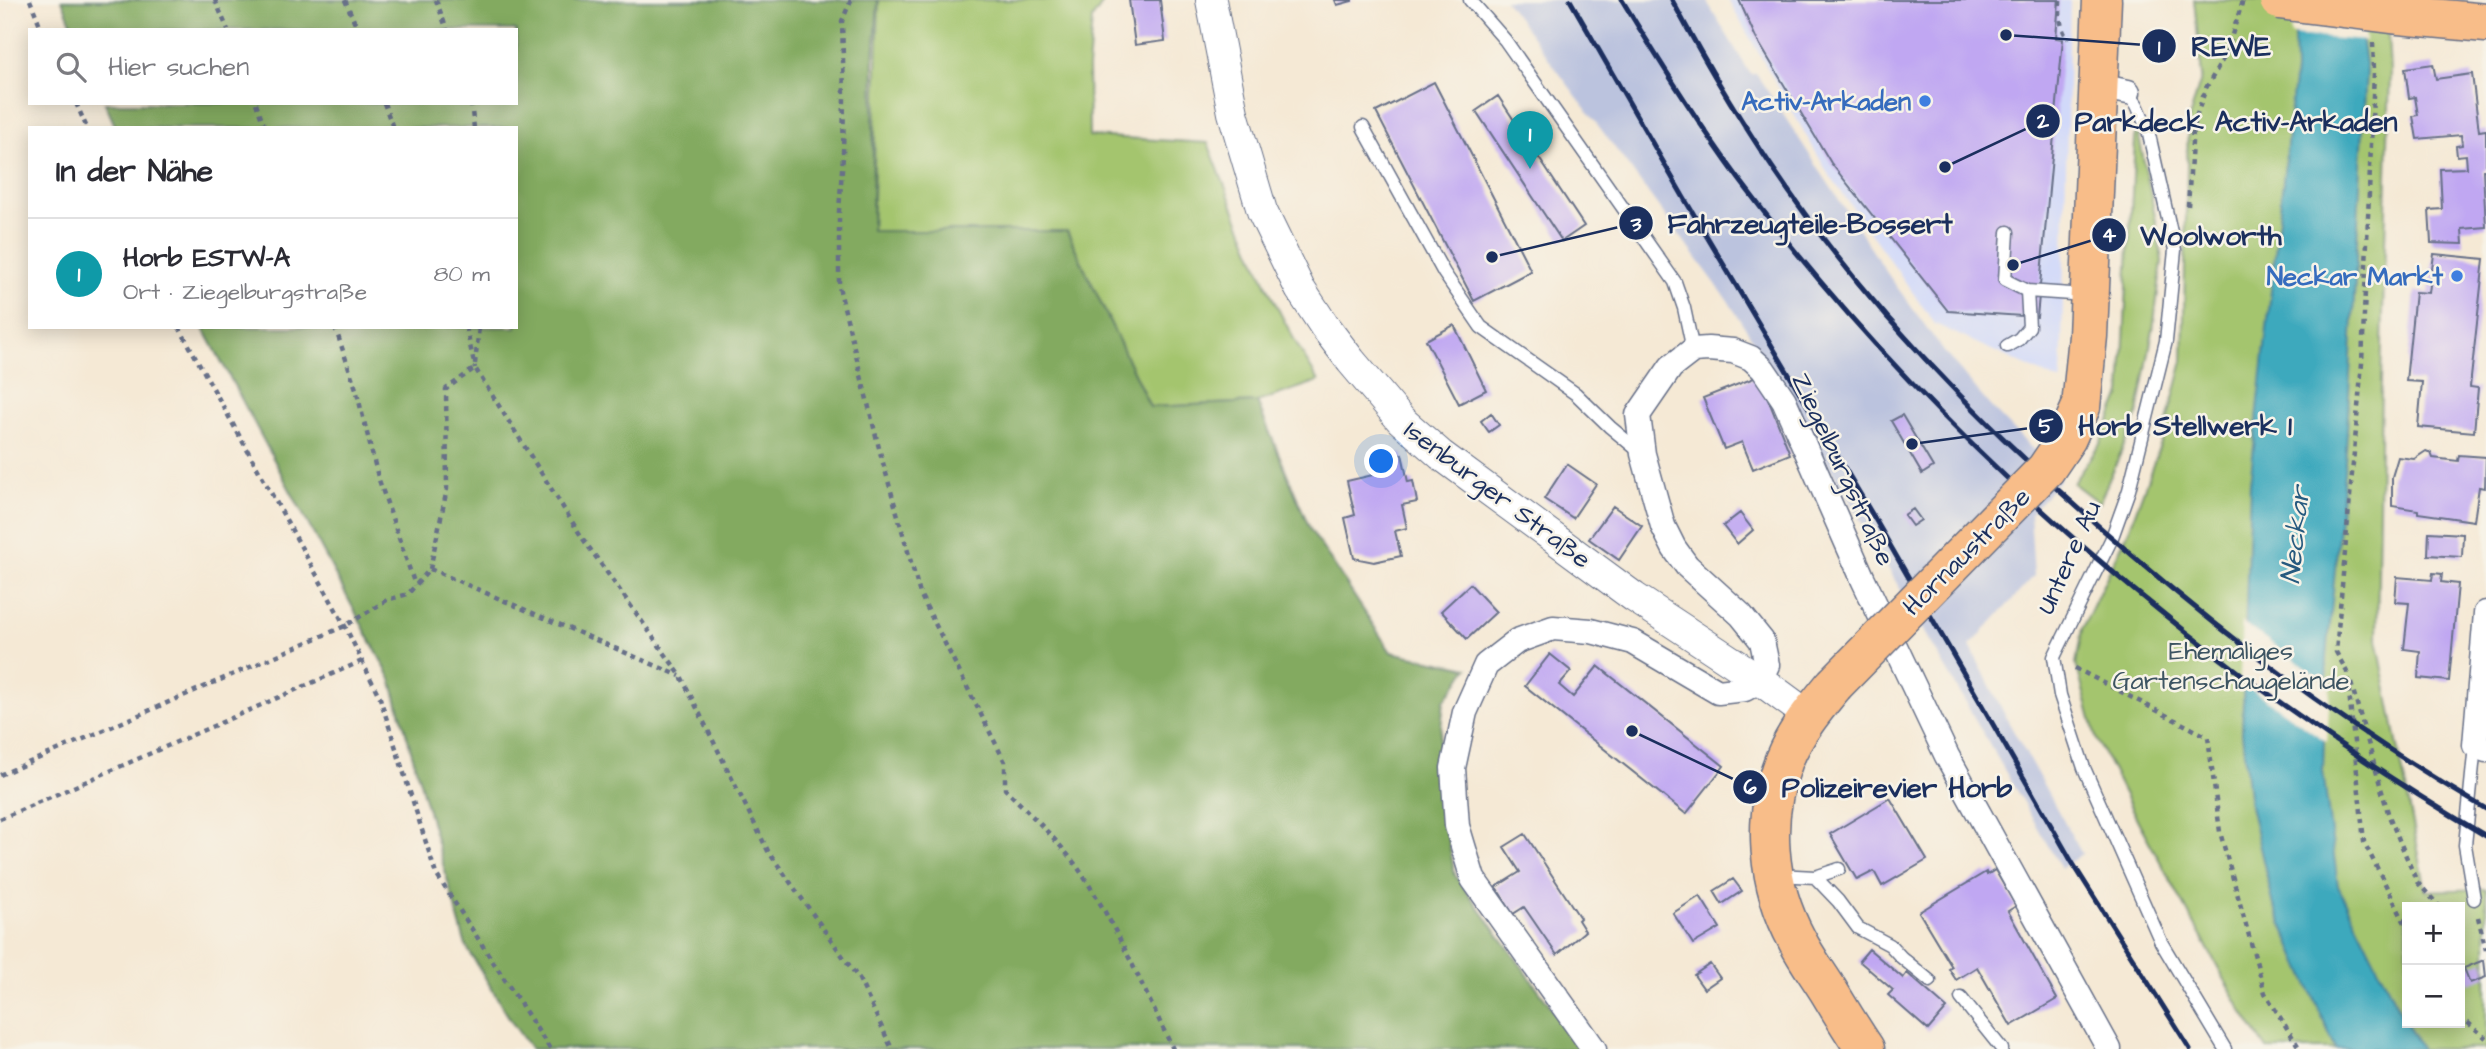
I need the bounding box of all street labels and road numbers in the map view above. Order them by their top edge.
street label: Ziegelburgstraße [1781,367,1904,573]
street label: Isenburger Straße [1395,412,1598,579]
street label: Hornaustraße [1895,480,2039,624]
street label: Untere Au [2028,495,2110,620]

